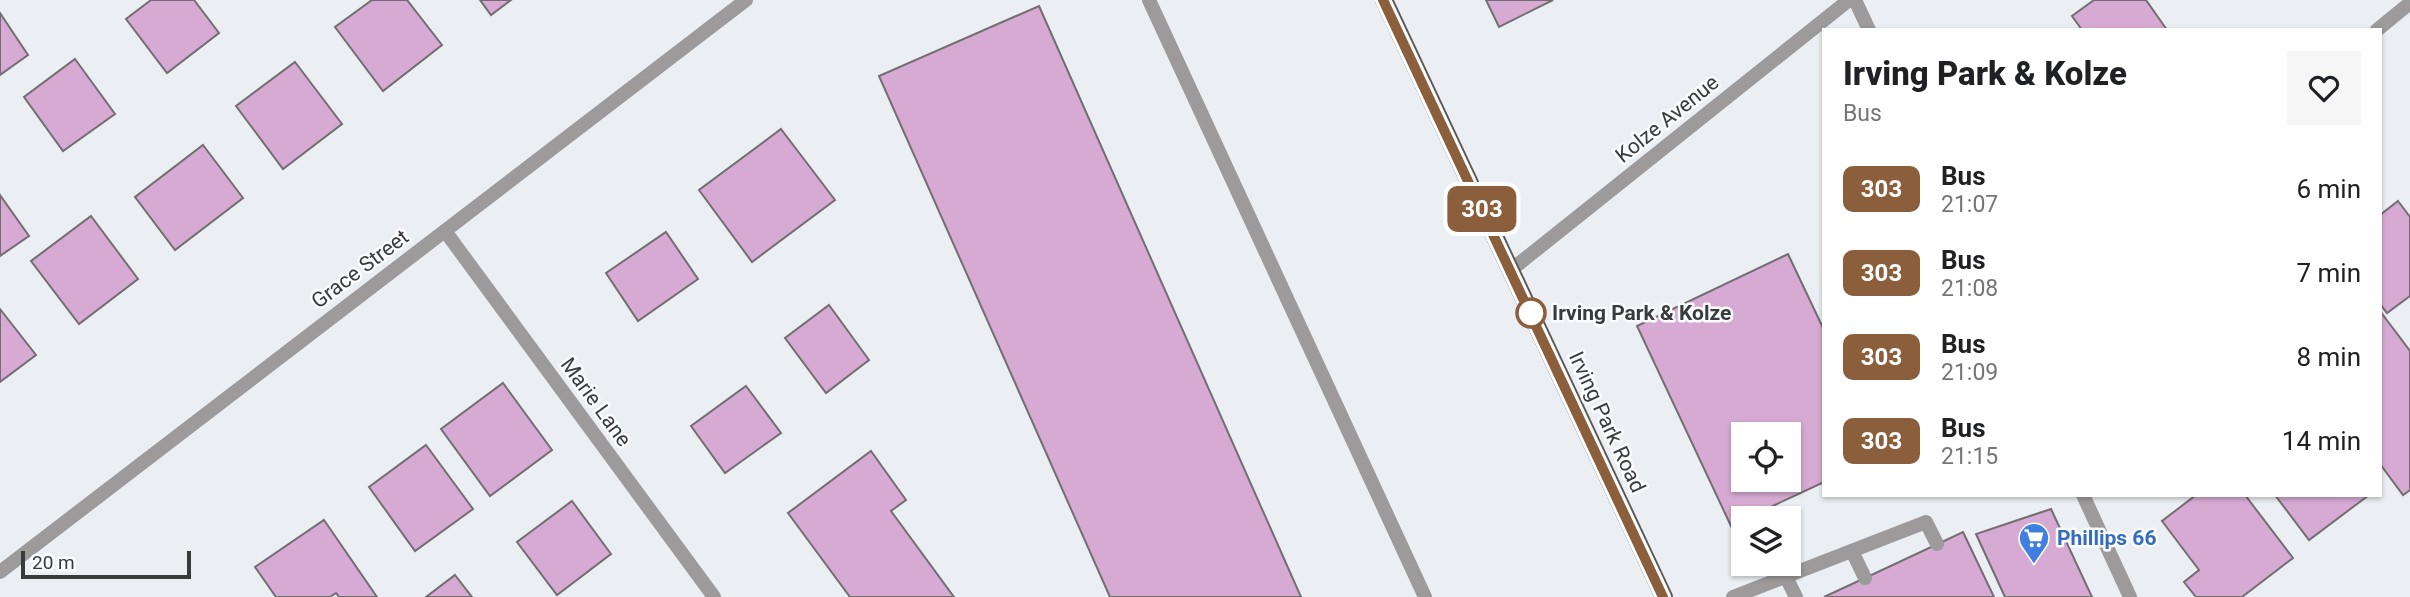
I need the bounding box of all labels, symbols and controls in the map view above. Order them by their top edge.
button: heart [2287,51,2361,125]
text: Irving Park & Kolze [1843,54,2127,93]
street label: Kolze Avenue [1611,70,1723,168]
text: Bus [1843,100,1882,127]
text: Bus [1941,161,1986,191]
text: 6 min [2296,174,2361,204]
text: 303 [1861,175,1902,203]
line badge: 303 [1442,186,1522,232]
text: 21:07 [1941,191,1998,218]
text: 303 [1461,195,1503,223]
street label: Grace Street [307,225,413,313]
text: Bus [1941,245,1986,275]
text: 7 min [2296,258,2361,288]
text: 303 [1861,259,1902,287]
text: 21:08 [1941,275,1998,302]
marker: Irving Park & Kolze [1516,298,1546,328]
place label: Irving Park & Kolze [1552,301,1731,325]
text: Bus [1941,329,1986,359]
text: 8 min [2296,342,2361,372]
text: 303 [1861,343,1902,371]
street label: Irving Park Road [1564,348,1650,496]
street label: Marie Lane [556,353,636,451]
text: 21:09 [1941,359,1998,386]
text: Bus [1941,413,1986,443]
map controls [1731,422,1801,576]
button: locate [1731,422,1801,492]
text: 14 min [2282,426,2361,456]
text: 303 [1861,427,1902,455]
text: 21:15 [1941,443,1998,470]
button: layers [1731,506,1801,576]
supermarket icon: Phillips 66 [2017,521,2051,565]
place label: Phillips 66 [2057,526,2156,550]
scale bar [21,548,191,580]
text: 20 m [32,551,75,574]

